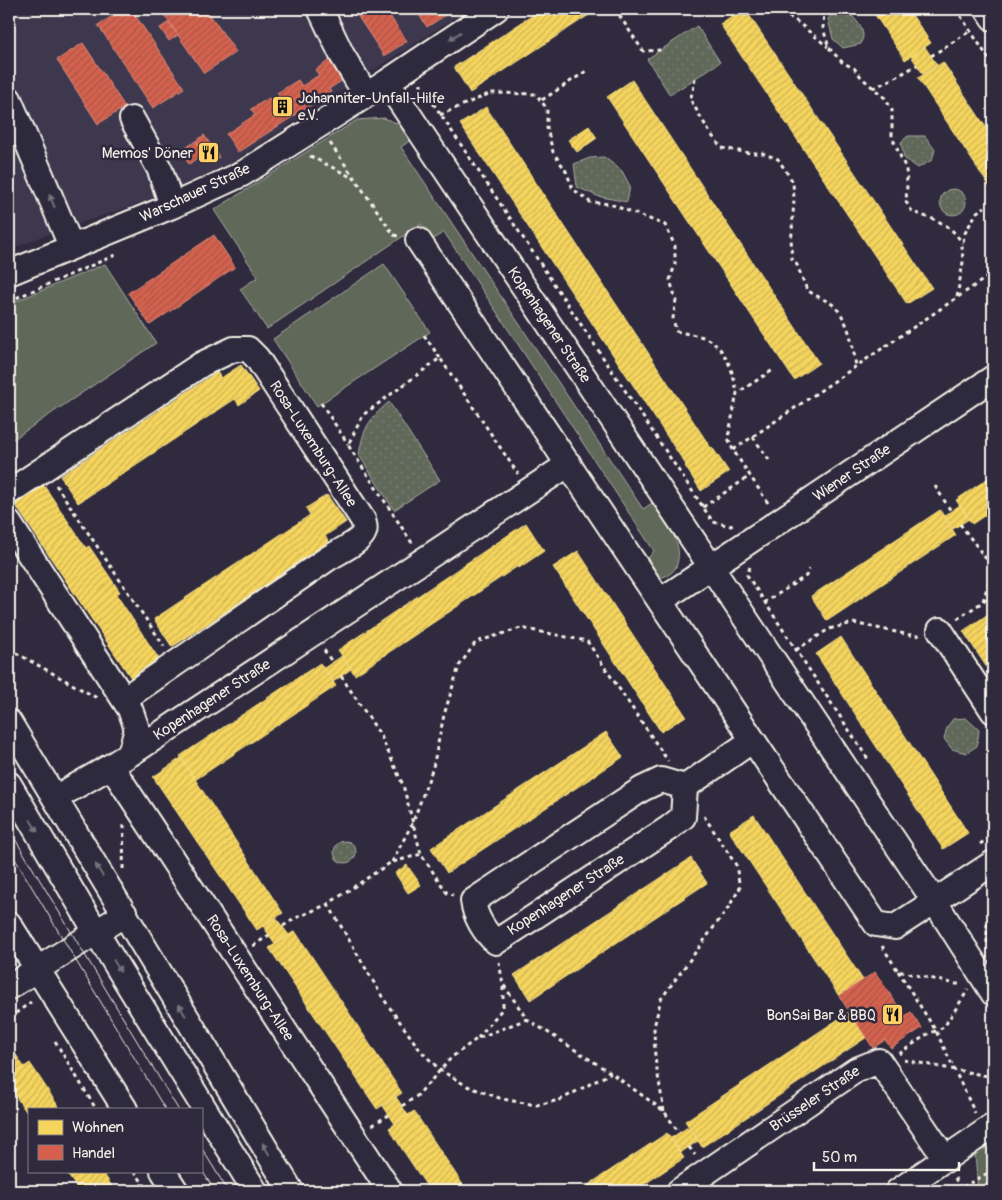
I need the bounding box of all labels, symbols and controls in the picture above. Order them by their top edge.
one-way arrow [448,31,462,41]
place label: Johanniter-Unfall-Hilfe e.V. [298,89,445,125]
building icon: Johanniter-Unfall-Hilfe e.V. [270,95,294,119]
restaurant icon: Memos' Döner [197,141,221,165]
place label: Memos' Döner [102,144,194,163]
street label: Warschauer Straße [137,159,254,227]
one-way arrow [48,194,56,208]
street label: Kopenhagener Straße [503,263,595,387]
street label: Rosa-Luxemburg-Allee [265,377,361,511]
street label: Wiener Straße [809,440,895,506]
street label: Kopenhagener Straße [150,655,275,745]
one-way arrow [29,819,38,833]
street label: Kopenhagener Straße [504,850,629,940]
one-way arrow [95,863,103,878]
street label: Rosa-Luxemburg-Allee [202,911,298,1045]
one-way arrow [112,959,121,972]
restaurant icon: BonSai Bar & BBQ [880,1003,904,1027]
one-way arrow [178,1004,187,1017]
place label: BonSai Bar & BBQ [767,1006,876,1025]
street label: Brüsseler Straße [766,1062,864,1136]
legend [28,1108,202,1172]
text: Wohnen [72,1118,124,1137]
scale bar [814,1140,960,1172]
one-way arrow [261,1143,270,1156]
text: Handel [72,1144,115,1163]
text: 50 m [822,1148,857,1167]

